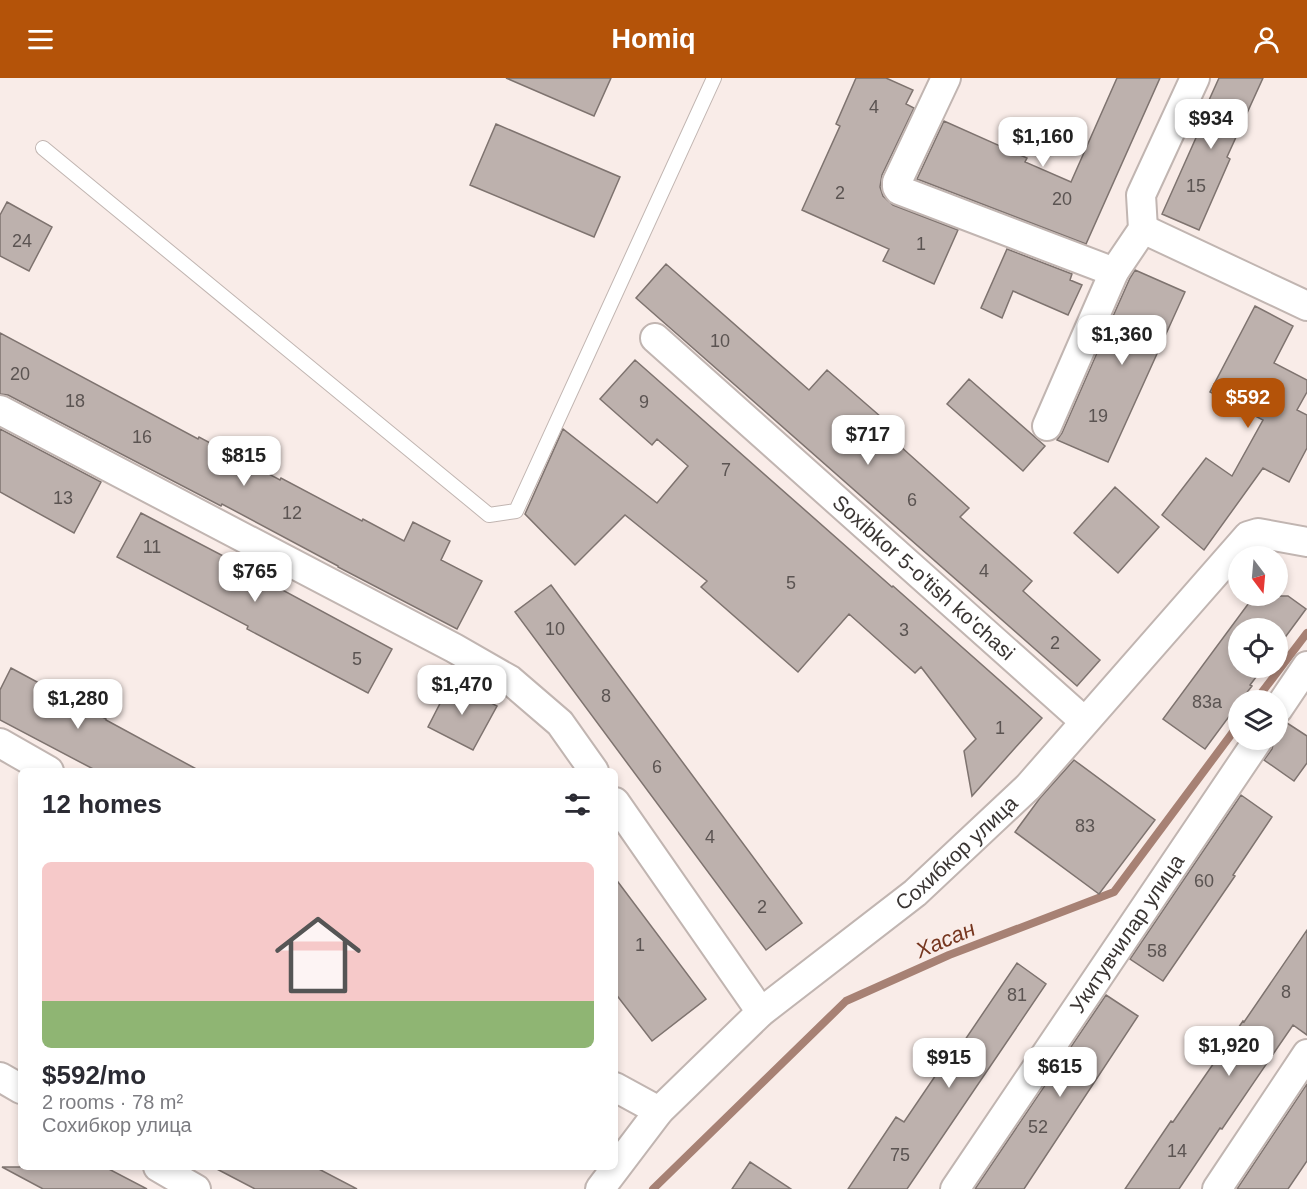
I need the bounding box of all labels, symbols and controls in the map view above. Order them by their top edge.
icon: menu [24,23,57,56]
icon: person [1250,23,1283,56]
text: Homiq [612,24,696,54]
house number: 4 [869,97,879,117]
pin: $934 [1175,99,1247,150]
text: $934 [1189,107,1233,129]
pin: $1,160 [994,117,1092,168]
text: $1,160 [1012,125,1074,147]
house number: 15 [1186,176,1206,196]
house number: 2 [835,183,845,203]
house number: 20 [1052,189,1072,209]
house number: 24 [12,231,32,251]
house number: 1 [916,234,926,254]
pin: $1,360 [1073,315,1171,366]
text: $1,360 [1091,323,1153,345]
house number: 10 [710,331,730,351]
house number: 20 [10,364,30,384]
pin: $592 [1212,378,1284,429]
text: $592 [1226,386,1270,408]
house number: 18 [65,391,85,411]
house number: 9 [639,392,649,412]
house number: 19 [1088,406,1108,426]
pin: $717 [832,415,904,466]
text: $717 [846,423,890,445]
house number: 16 [132,427,152,447]
pin: $815 [208,436,280,487]
text: $815 [222,444,266,466]
house number: 7 [721,460,731,480]
house number: 13 [53,488,73,508]
street label: Soxibkor 5-o'tish ko'chasi [828,490,1019,664]
house number: 6 [907,490,917,510]
house number: 12 [282,503,302,523]
house number: 11 [143,537,161,557]
north arrow [1228,546,1288,606]
map controls [1228,546,1288,750]
pin: $765 [219,552,291,603]
text: $765 [233,560,277,582]
house number: 4 [979,561,989,581]
house number: 5 [786,573,796,593]
button: locate [1228,618,1288,678]
house number: 10 [545,619,565,639]
house number: 3 [899,620,909,640]
house number: 2 [1050,633,1060,653]
house number: 5 [352,649,362,669]
pin: $1,470 [413,665,511,716]
text: $1,470 [431,673,493,695]
pin: $1,280 [29,679,127,730]
house number: 8 [601,686,611,706]
text: $1,280 [47,687,109,709]
button: layers [1228,690,1288,750]
house number: 83a [1192,692,1223,712]
house number: 1 [995,718,1005,738]
house number: 6 [652,757,662,777]
icon: filters [561,788,594,821]
text: 12 homes [42,789,162,819]
street label: Сохибкор улица [891,791,1022,915]
house number: 83 [1075,816,1095,836]
house number: 4 [705,827,715,847]
street label: Укитувчилар улица [1065,850,1189,1017]
house number: 60 [1194,871,1214,891]
house number: 2 [757,897,767,917]
icon: home [264,901,372,1009]
water label: Хасан [911,916,979,964]
house number: 1 [635,935,645,955]
house number: 58 [1147,941,1167,961]
house number: 8 [1281,982,1291,1002]
house number: 81 [1007,985,1027,1005]
pin: $1,920 [1180,1026,1278,1077]
text: $1,920 [1198,1034,1260,1056]
pin: $915 [913,1038,985,1089]
text: $915 [927,1046,971,1068]
pin: $615 [1024,1047,1096,1098]
text: $615 [1038,1055,1082,1077]
text: $592/mo [42,1060,146,1090]
text: 2 rooms · 78 m² [42,1091,183,1113]
text: Сохибкор улица [42,1114,192,1136]
house number: 52 [1028,1117,1048,1137]
house number: 14 [1167,1141,1187,1161]
house number: 75 [890,1145,910,1165]

